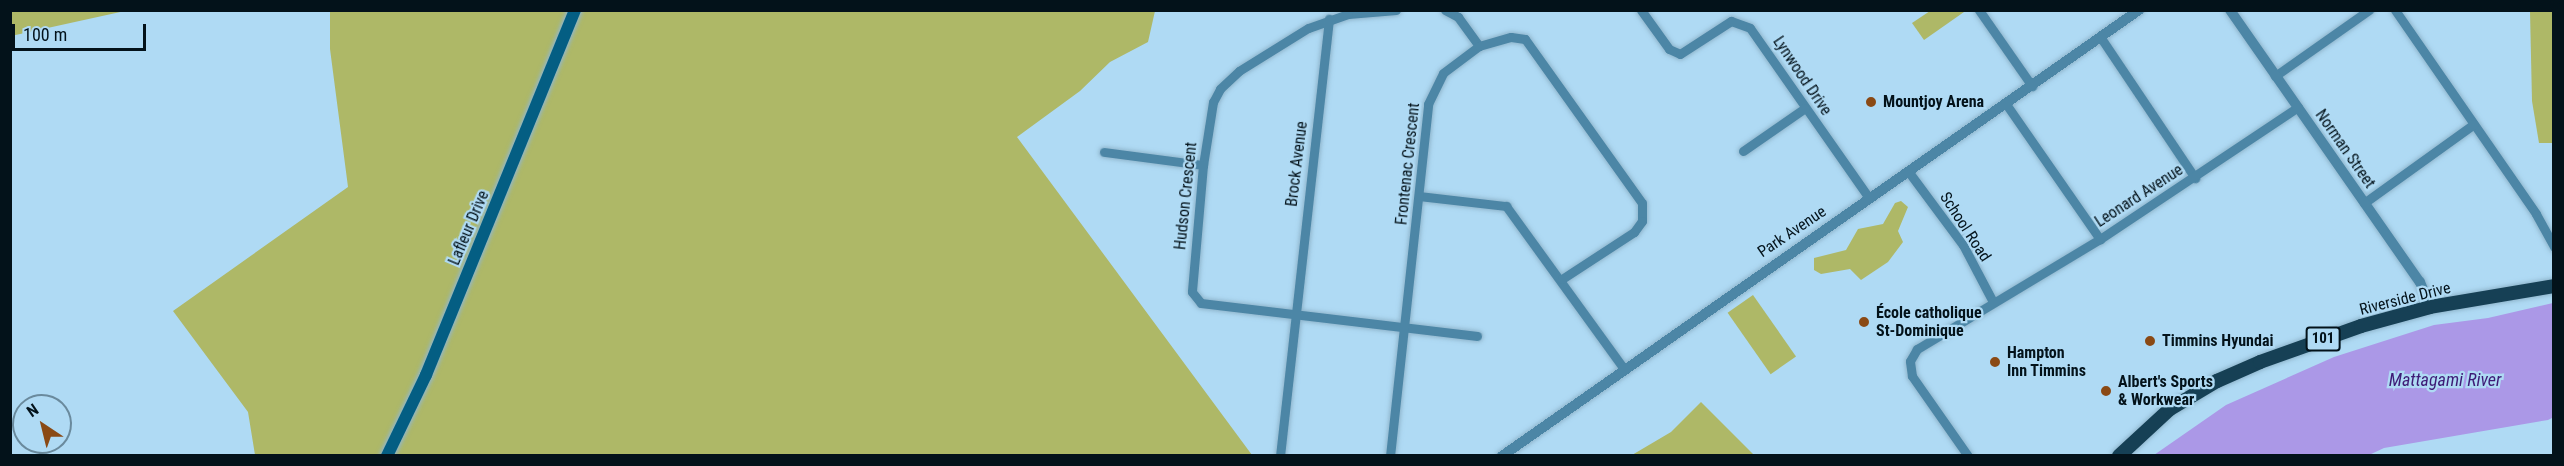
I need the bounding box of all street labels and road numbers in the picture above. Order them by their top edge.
street label: Lynwood Drive [1769,33,1835,119]
street label: Frontenac Crescent [1392,102,1424,226]
street label: Norman Street [2311,106,2379,192]
street label: Brock Avenue [1282,120,1312,208]
street label: Hudson Crescent [1171,141,1201,251]
street label: Leonard Avenue [2091,160,2187,232]
street label: Lafleur Drive [445,188,493,268]
street label: School Road [1935,189,1995,265]
street label: Park Avenue [1754,202,1830,262]
street label: Riverside Drive [2357,278,2453,320]
road number: 101 [2305,327,2341,351]

